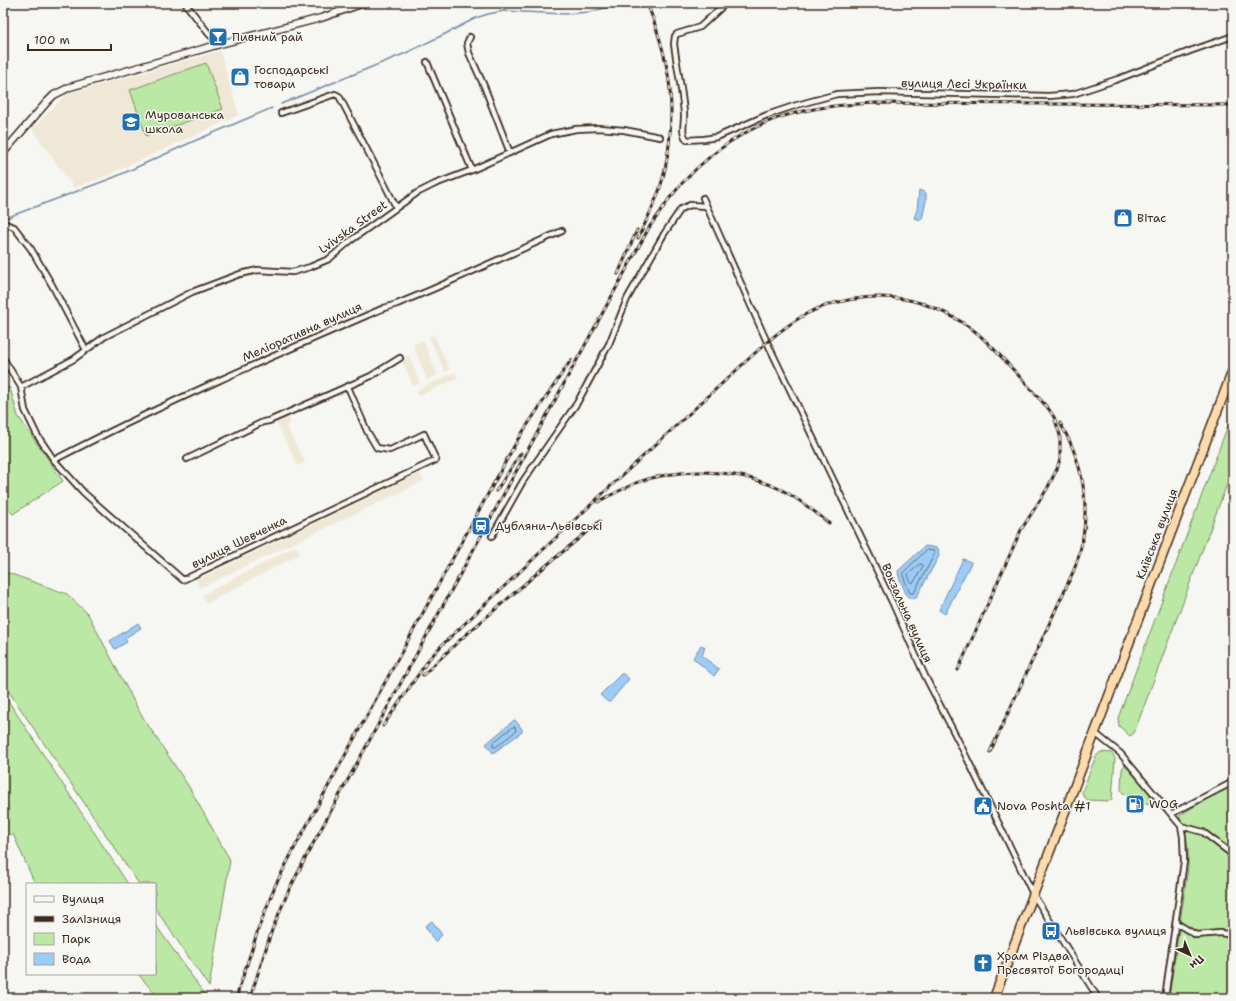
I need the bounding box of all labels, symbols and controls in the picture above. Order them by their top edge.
scale bar [28,26,111,52]
bar icon: Пивний рай [207,26,229,48]
place label: Пивний рай [232,29,303,45]
text: 100 m [34,32,70,48]
place label: Господарські товари [254,62,329,92]
shop icon: Господарські товари [229,66,251,88]
street label: вулиця Лесі Українки [901,75,1027,93]
place label: Мурованська школа [145,107,225,137]
school or university icon: Мурованська школа [120,111,142,133]
street label: Lvivska Street [316,197,390,257]
shop icon: Вітас [1112,207,1134,229]
place label: Вітас [1137,210,1166,226]
street label: Меліоративна вулиця [240,298,364,366]
street label: Київська вулиця [1132,486,1182,582]
street label: вулиця Шевченка [189,512,290,572]
station icon: Дубляни-Львівські [470,515,492,537]
place label: Дубляни-Львівські [495,518,602,534]
street label: Вокзальна вулиця [878,561,936,665]
fuel station icon: WOG [1124,793,1146,815]
public building icon: Nova Poshta #1 [972,795,994,817]
place label: WOG [1149,796,1178,812]
place label: Nova Poshta #1 [997,798,1091,814]
legend [26,883,156,975]
text: Вулиця [62,891,104,907]
text: Залізниця [62,911,121,927]
bus stop icon: Львівська вулиця [1040,920,1062,942]
place label: Львівська вулиця [1065,923,1167,939]
text: Парк [62,931,91,947]
north arrow [1170,935,1210,975]
place label: Храм Різдва Пресвятої Богородиці [997,948,1124,978]
text: Вода [62,951,91,967]
text: Пн [1186,951,1207,972]
church icon: Храм Різдва Пресвятої Богородиці [972,952,994,974]

